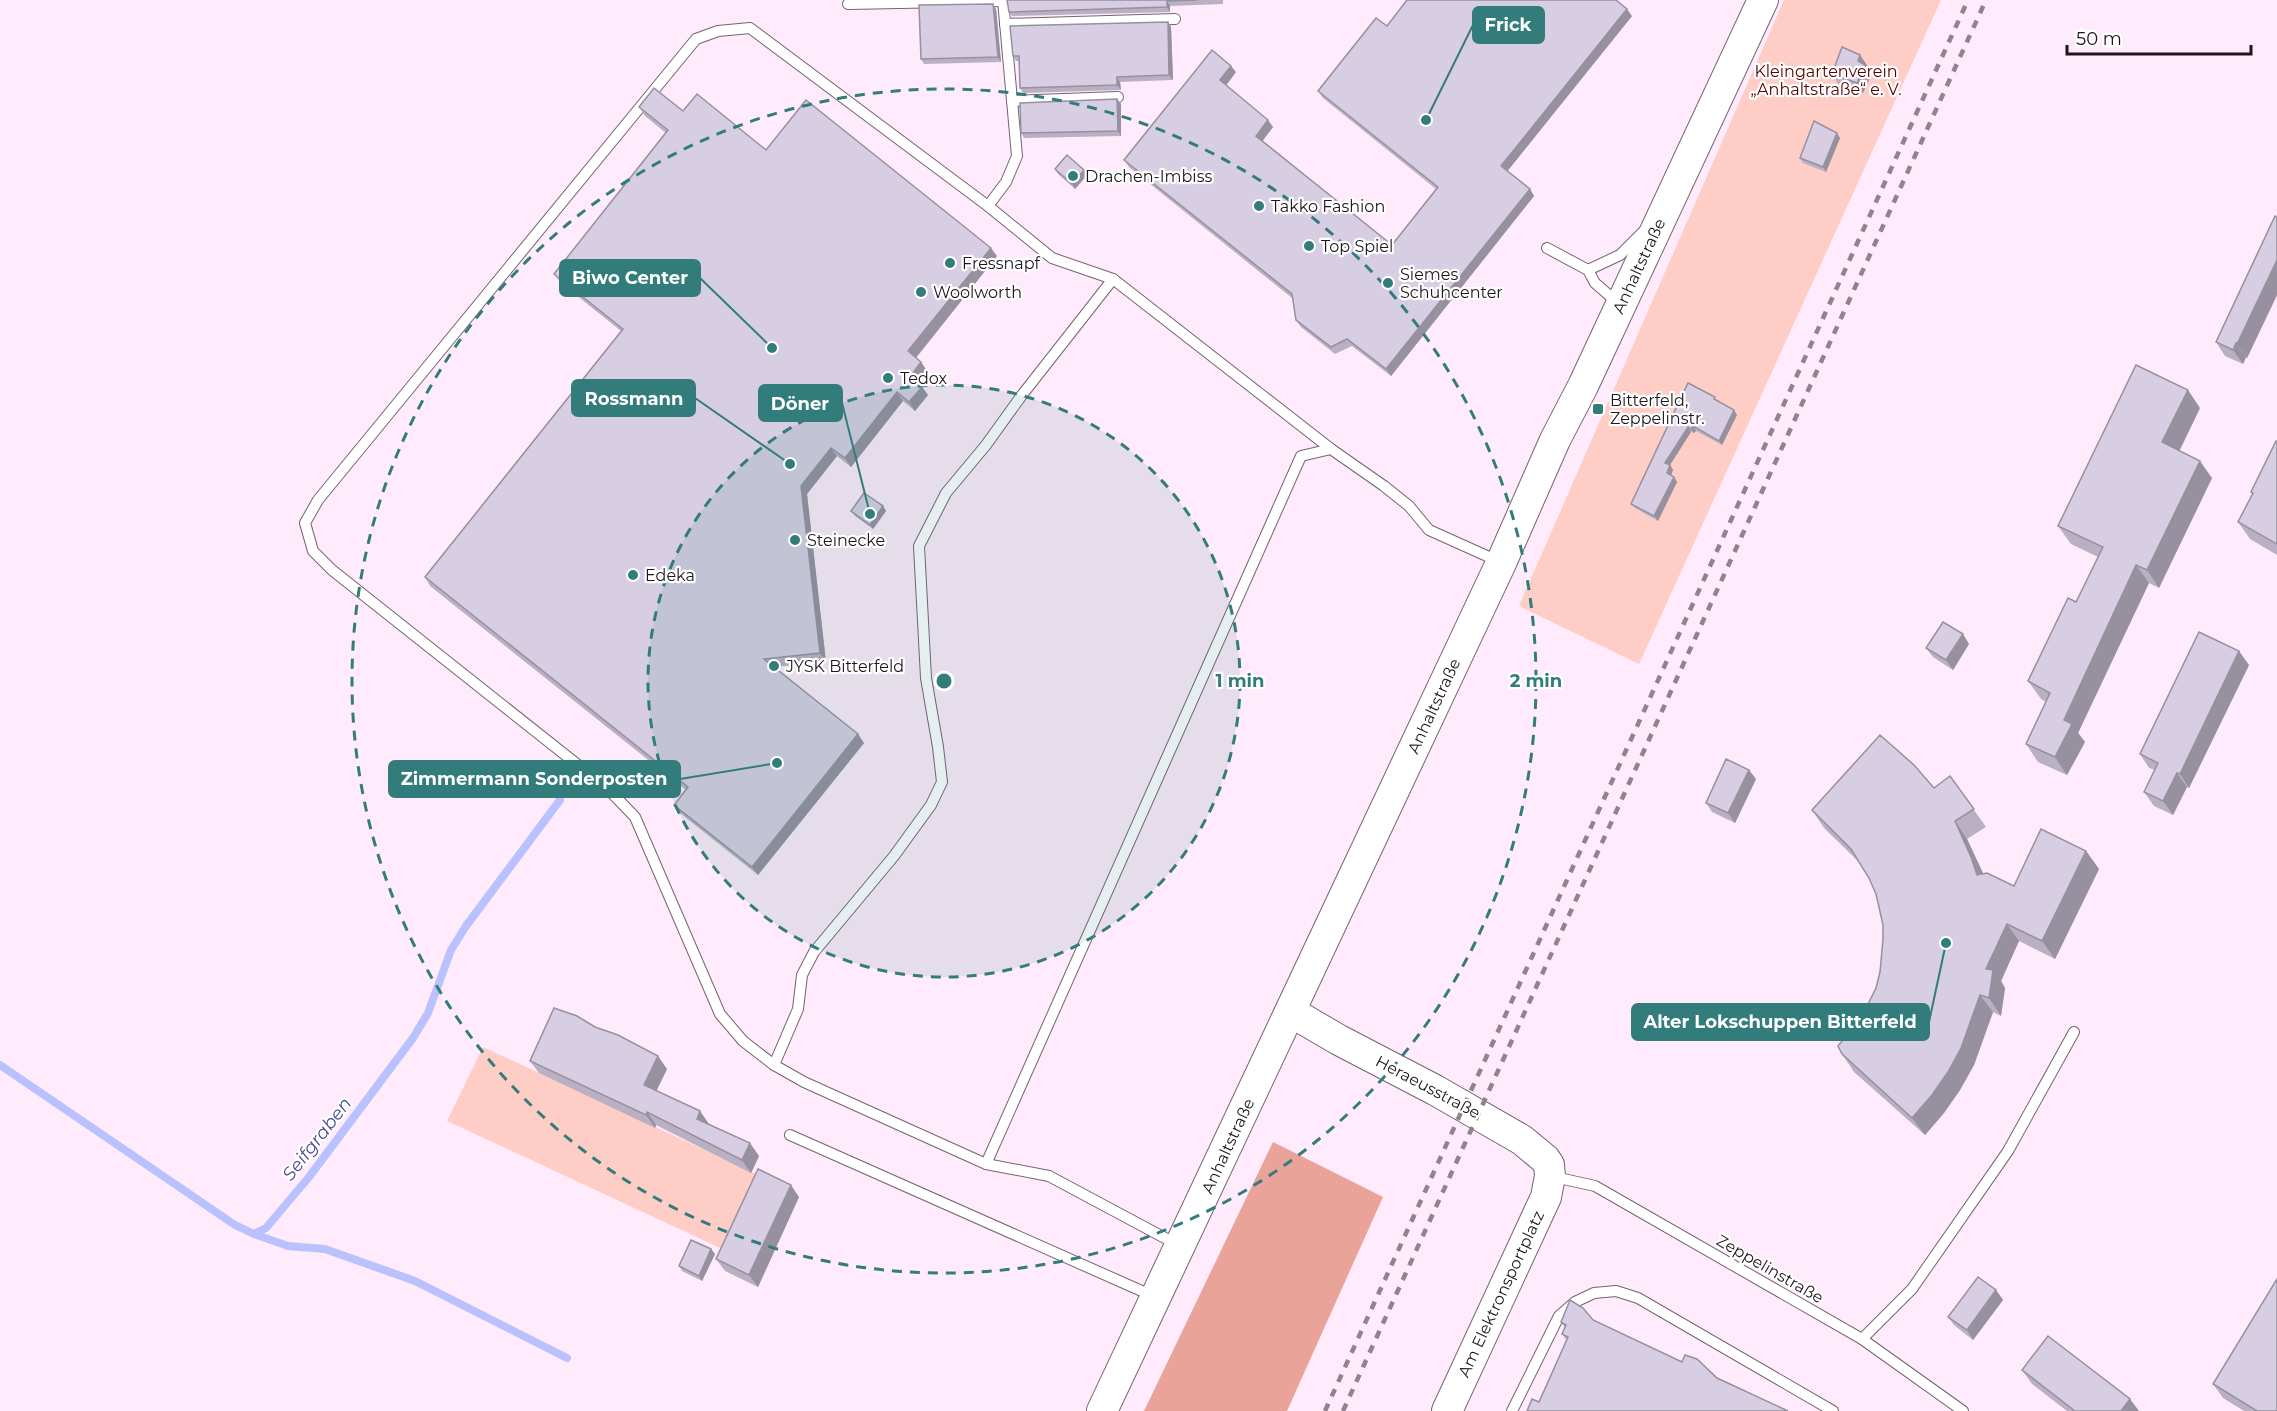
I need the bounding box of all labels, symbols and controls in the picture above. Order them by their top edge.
callout: Frick [1473,7,1544,43]
text: Frick [1485,14,1532,36]
scale bar [2067,18,2252,56]
text: 50 m [2076,28,2122,50]
park label: Kleingartenverein „Anhaltstraße“ e. V. [1750,62,1902,99]
place label: Drachen-Imbiss [1085,167,1212,186]
marker: Drachen-Imbiss [1066,169,1080,183]
place label: Takko Fashion [1271,197,1385,216]
marker: Takko Fashion [1252,199,1266,213]
street label: Anhaltstraße [1609,215,1669,317]
place label: Top Spiel [1321,237,1393,256]
marker: Top Spiel [1302,239,1316,253]
place label: Fressnapf [962,254,1041,273]
marker: Fressnapf [943,256,957,270]
callout: Biwo Center [560,260,700,296]
place label: Siemes Schuhcenter [1400,265,1503,302]
text: Biwo Center [572,267,688,289]
marker: Siemes Schuhcenter [1381,276,1395,290]
place label: Woolworth [933,283,1022,302]
marker: Woolworth [914,285,928,299]
place label: Tedox [900,369,948,388]
marker: Tedox [881,371,895,385]
callout: Rossmann [572,380,695,416]
callout: Döner [759,385,842,421]
text: Rossmann [585,388,684,410]
place label: Bitterfeld, Zeppelinstr. [1610,391,1705,428]
text: Döner [771,393,829,415]
marker: Bitterfeld, Zeppelinstr. [1591,402,1605,416]
place label: Steinecke [807,531,885,550]
marker: Steinecke [788,533,802,547]
place label: Edeka [645,566,695,585]
marker: Edeka [626,568,640,582]
street label: Anhaltstraße [1404,655,1464,757]
place label: JYSK Bitterfeld [785,657,904,676]
marker: JYSK Bitterfeld [767,659,781,673]
text: 1 min [1216,670,1264,692]
text: 2 min [1510,670,1562,692]
centre of rings [934,671,954,691]
callout: Zimmermann Sonderposten [389,761,680,797]
text: Zimmermann Sonderposten [401,768,667,790]
callout: Alter Lokschuppen Bitterfeld [1632,1004,1929,1040]
text: Alter Lokschuppen Bitterfeld [1642,1011,1917,1033]
street label: Heraeusstraße [1372,1051,1484,1123]
water label: Seifgraben [278,1093,356,1185]
street label: Anhaltstraße [1198,1095,1258,1197]
street label: Am Elektronsportplatz [1454,1208,1548,1380]
street label: Zeppelinstraße [1713,1231,1827,1307]

